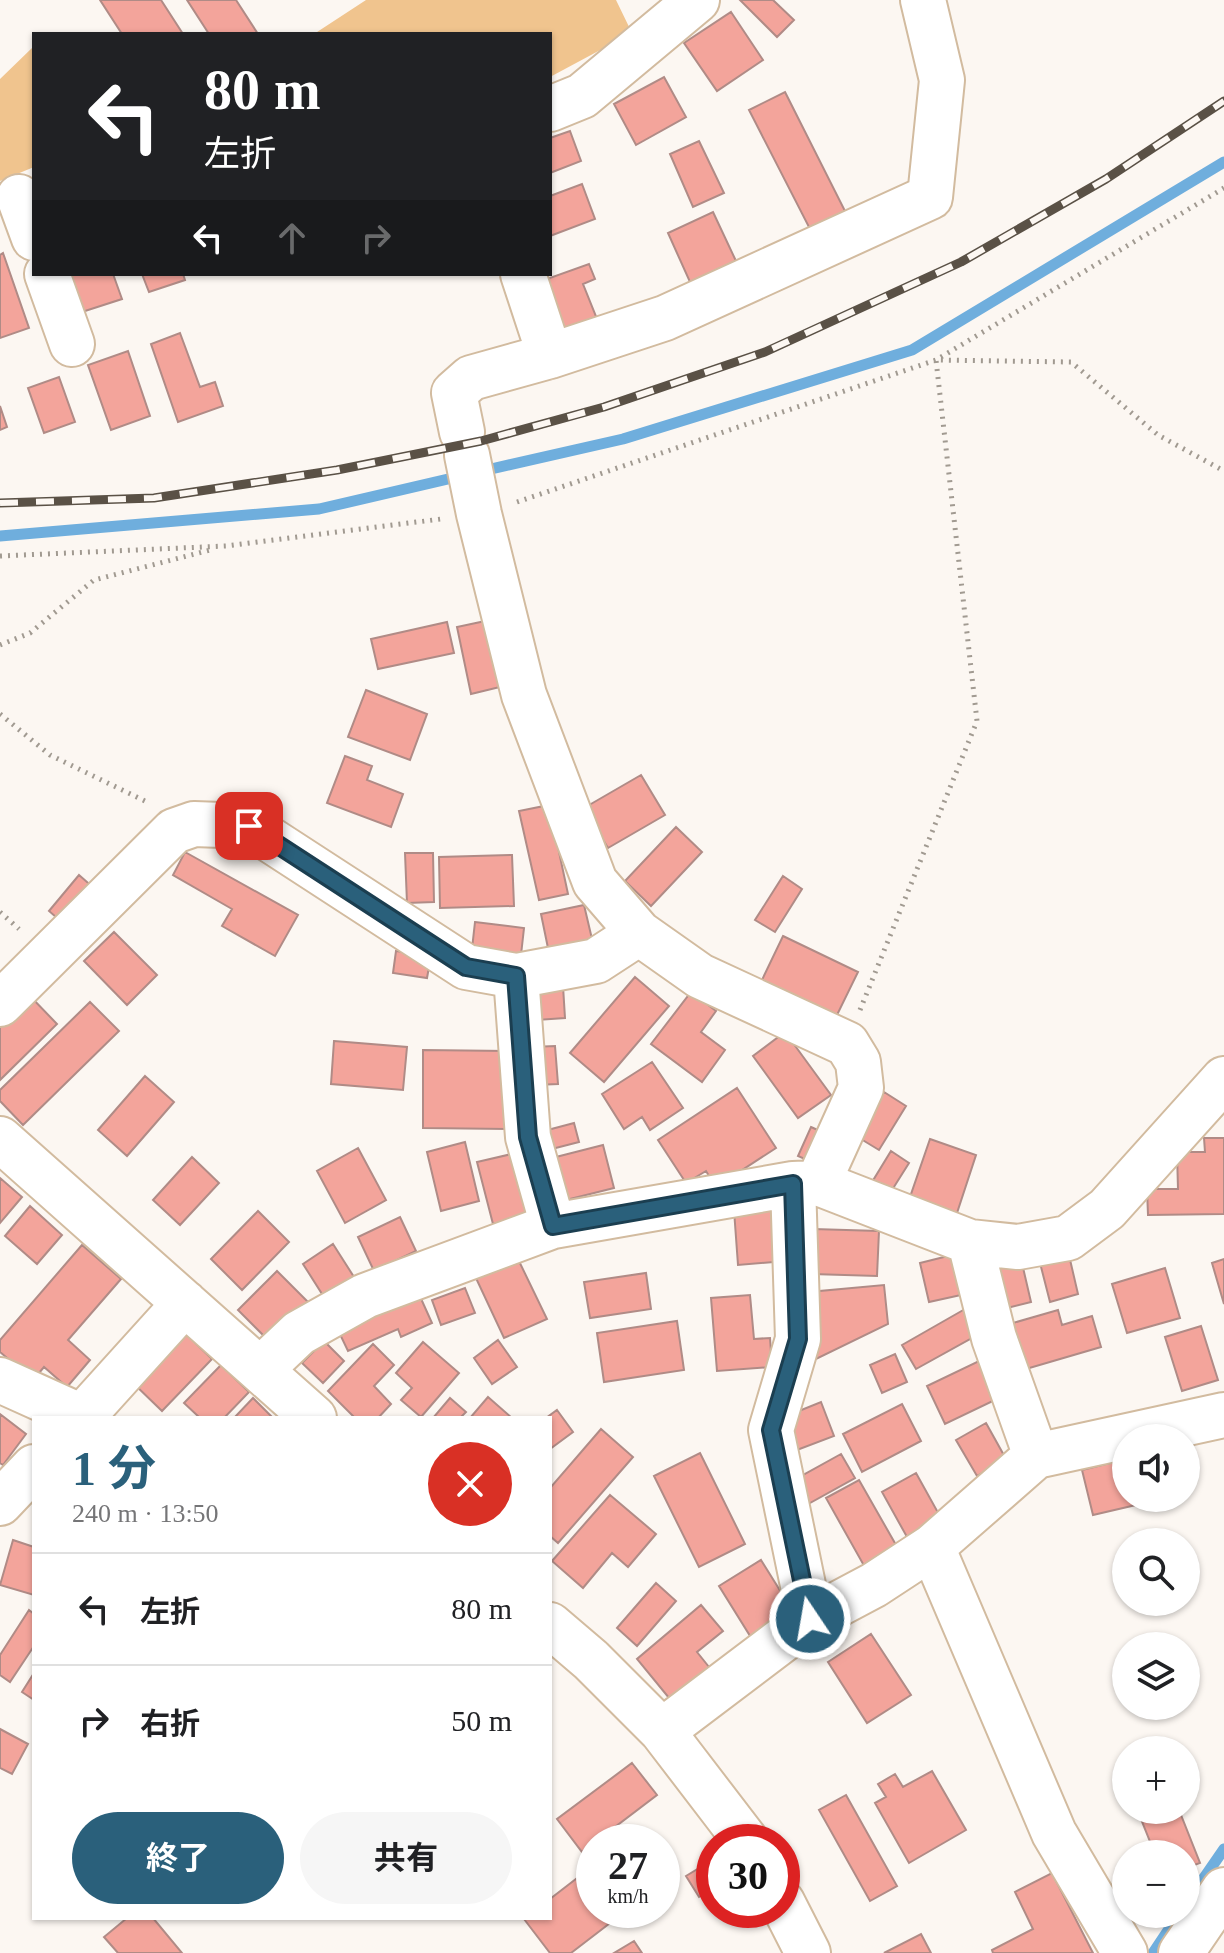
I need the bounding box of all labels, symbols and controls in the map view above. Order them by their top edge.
text: 80 m [204,59,321,121]
icon: left [72,64,176,168]
text: 左折 [204,134,276,174]
icon: left [186,216,230,260]
icon: ahead [270,216,314,260]
icon: right [354,216,398,260]
pin [215,792,283,860]
icon: arrive [227,804,271,848]
map controls [1112,1424,1200,1928]
button: sound [1112,1424,1200,1512]
text: 1 分 [72,1442,156,1495]
button: close [428,1442,512,1526]
text: 240 m · 13:50 [72,1499,219,1528]
button: search [1112,1528,1200,1616]
position arrow [768,1577,852,1661]
icon: left [72,1587,116,1631]
text: 80 m [451,1592,512,1625]
text: 左折 [140,1595,200,1628]
button: layers [1112,1632,1200,1720]
icon: right [72,1699,116,1743]
text: 50 m [451,1704,512,1737]
text: 右折 [140,1707,200,1740]
button: + [1112,1736,1200,1824]
button: 終了 [72,1812,284,1904]
button: 共有 [300,1812,512,1904]
speed limit sign: 30 [696,1824,800,1928]
button: − [1112,1840,1200,1928]
text: 27 [608,1843,648,1888]
text: km/h [607,1885,649,1907]

